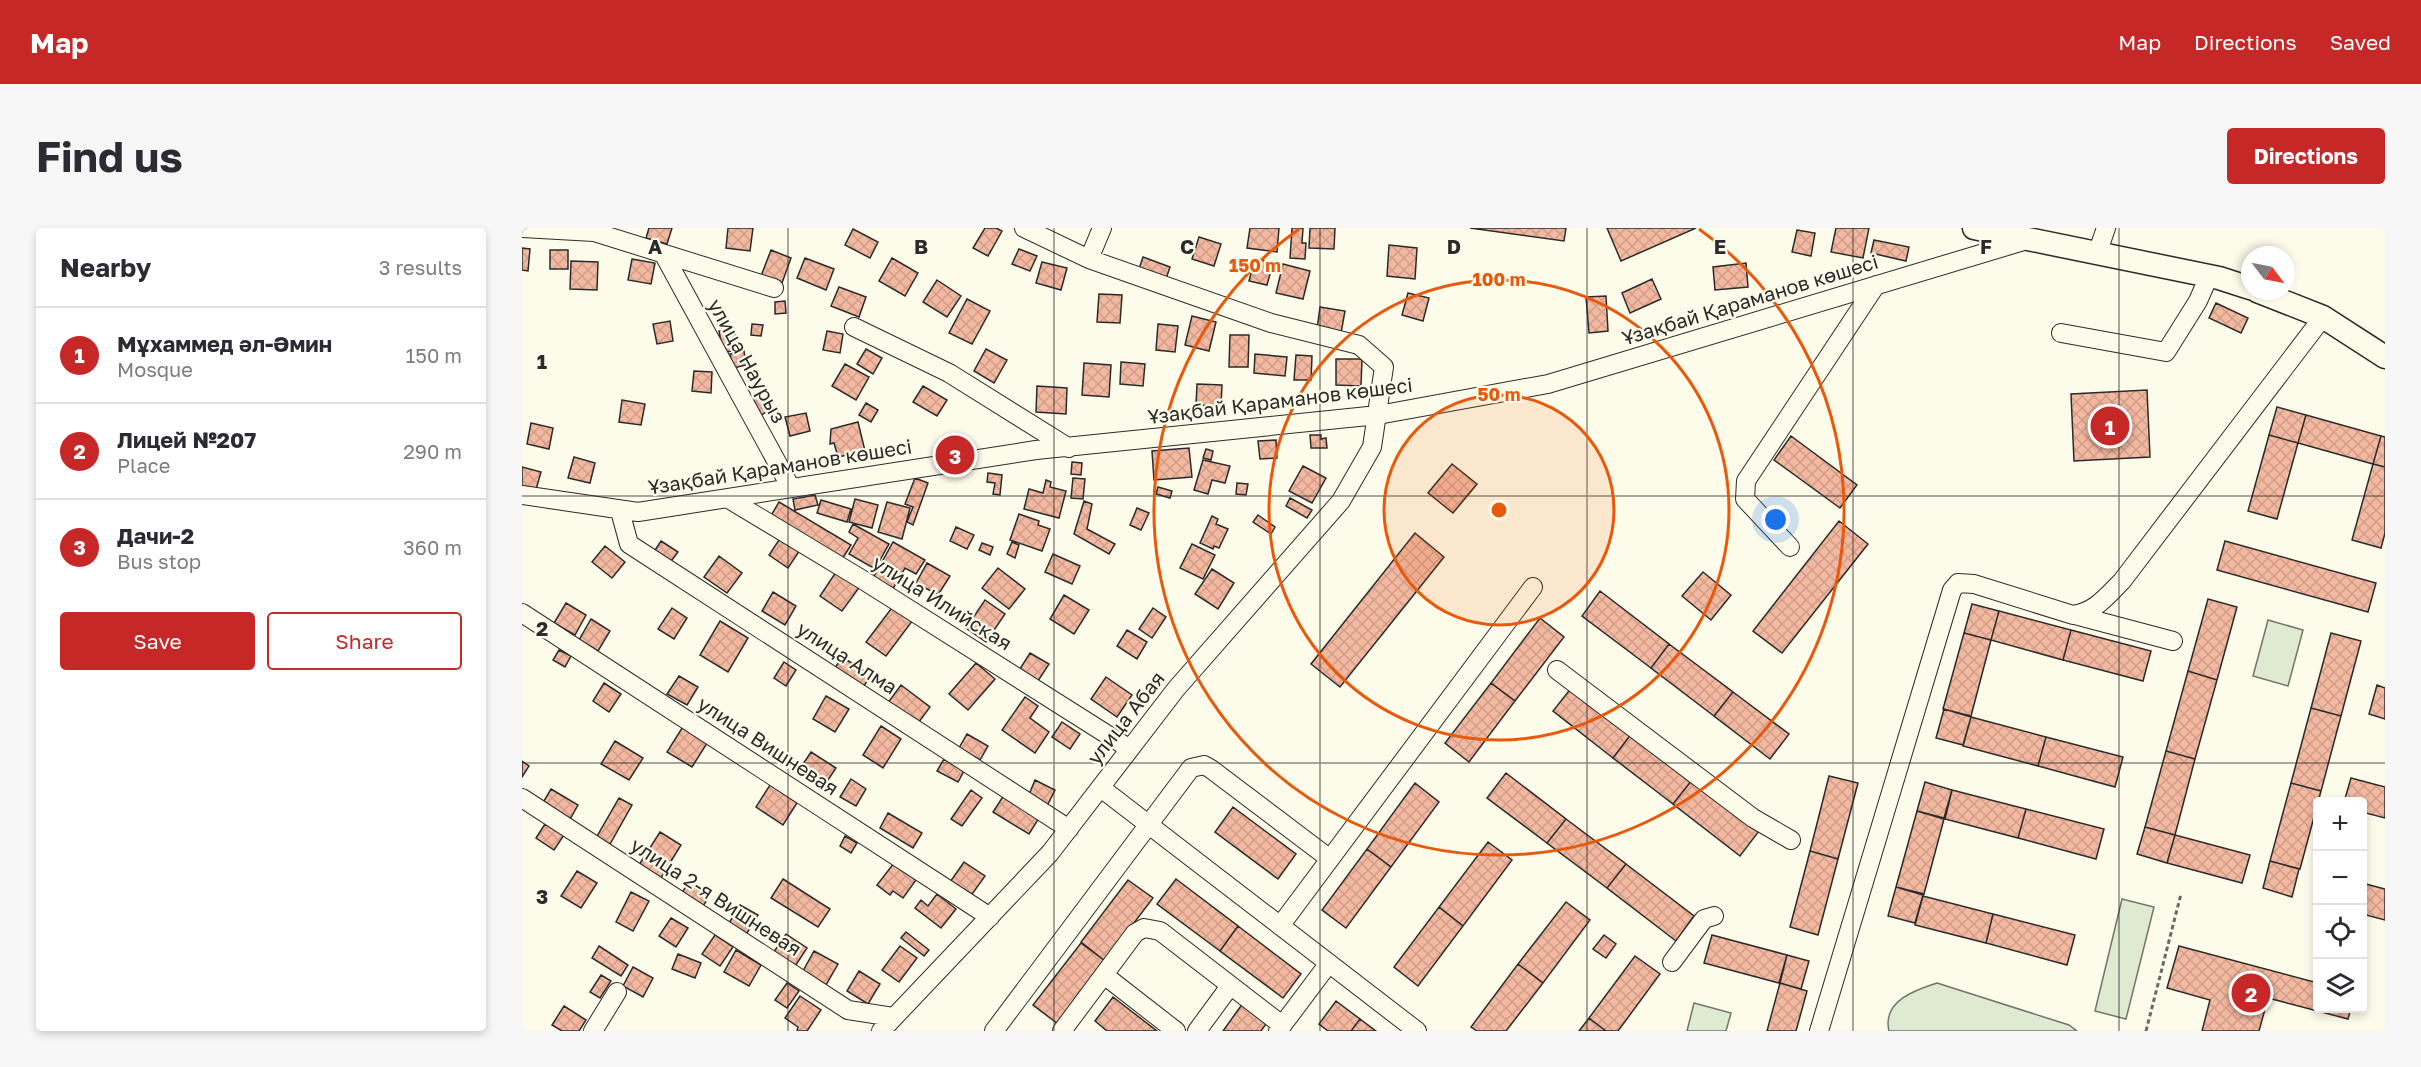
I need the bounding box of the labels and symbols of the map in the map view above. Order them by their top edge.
text: A [648,234,662,258]
text: B [914,234,928,258]
text: C [1180,234,1194,258]
text: D [1447,234,1461,258]
text: E [1714,234,1726,258]
text: F [1980,234,1992,258]
north arrow [2241,246,2295,300]
street label: Ұзақбай Қараманов көшесі [1619,249,1881,350]
text: 150 m [1229,254,1281,276]
text: 100 m [1473,268,1525,290]
street label: улица Наурыз [704,294,792,427]
text: 1 [537,349,547,373]
street label: Ұзақбай Қараманов көшесі [1146,372,1414,428]
text: 50 m [1478,383,1520,405]
pin: 1 [2090,404,2130,448]
pin: 3 [936,432,974,478]
street label: Ұзақбай Қараманов көшесі [646,433,913,499]
centre of rings [1489,500,1509,520]
your location [1761,505,1790,534]
street label: улица Илийская [868,550,1017,655]
text: 2 [536,616,548,640]
street label: улица Алма [793,616,902,698]
street label: улица Абая [1081,666,1169,769]
street label: улица Вишневая [694,691,844,800]
street label: улица 2-я Вишневая [627,832,806,960]
text: 3 [536,884,548,908]
pin: 2 [2232,970,2270,1016]

